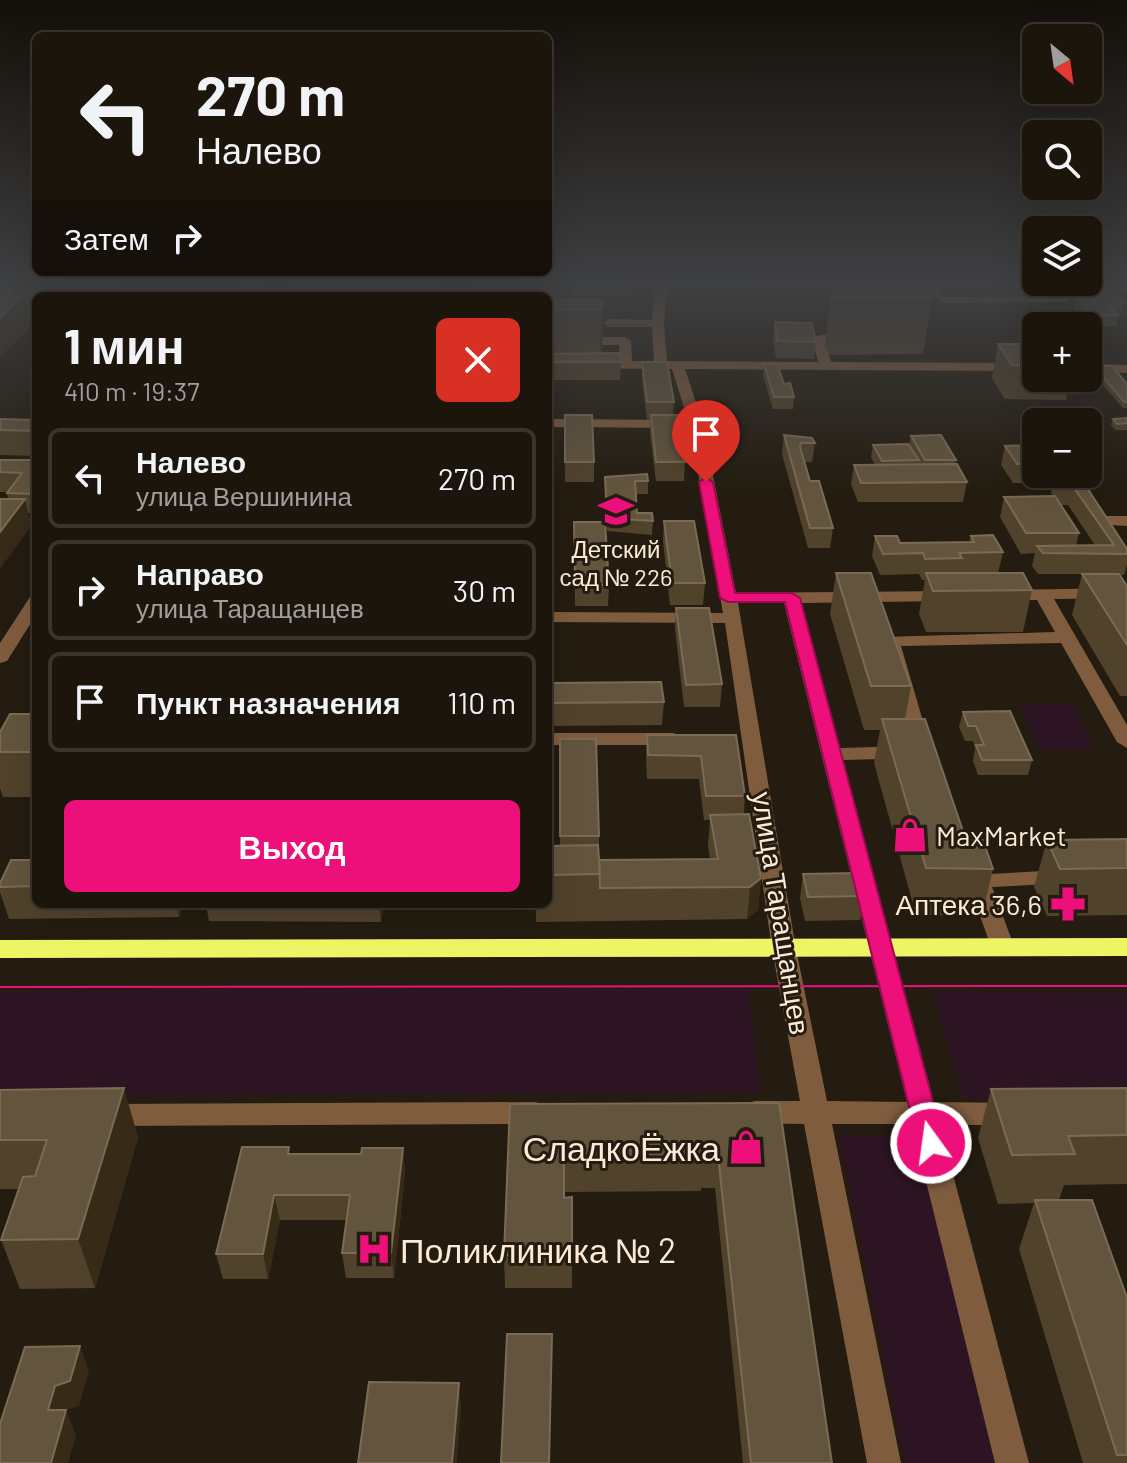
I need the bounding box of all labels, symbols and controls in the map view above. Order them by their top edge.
north arrow [1022,24,1102,104]
map controls [1022,24,1102,488]
text: 270 m [196,60,345,127]
icon: left [64,64,168,168]
button: search [1022,120,1102,200]
text: Налево [196,128,322,171]
icon: right [165,216,209,260]
button: layers [1022,216,1102,296]
text: Затем [64,220,149,256]
button: + [1022,312,1102,392]
text: 1 мин [64,316,185,374]
button: close [436,318,520,402]
text: 410 m · 19:37 [64,375,199,406]
pin [672,400,740,482]
button: − [1022,408,1102,488]
icon: arrive [684,412,728,456]
text: Налево [136,443,246,479]
icon: left [68,456,112,500]
text: 270 m [438,460,516,496]
text: улица Вершинина [136,480,352,511]
school or university icon: Детский сад № 226 [597,492,635,530]
place label: Детский сад № 226 [560,534,672,591]
text: Направо [136,555,264,591]
icon: right [68,568,112,612]
text: 30 m [453,572,516,608]
text: улица Таращанцев [136,592,364,623]
icon: arrive [68,680,112,724]
text: Пункт назначения [136,684,400,720]
text: 110 m [447,684,516,720]
street label: улица Таращанцев [746,789,818,1037]
button: Выход [64,800,520,892]
shop icon: MaxMarket [891,816,929,854]
place label: MaxMarket [936,818,1067,852]
pharmacy icon: Аптека 36,6 [1049,885,1087,923]
place label: Аптека 36,6 [895,887,1042,921]
position arrow [889,1101,973,1185]
place label: СладкоЁжка [523,1127,720,1168]
shop icon: СладкоЁжка [727,1128,765,1166]
place label: Поликлиника № 2 [400,1229,676,1270]
hospital icon: Поликлиника № 2 [355,1230,393,1268]

